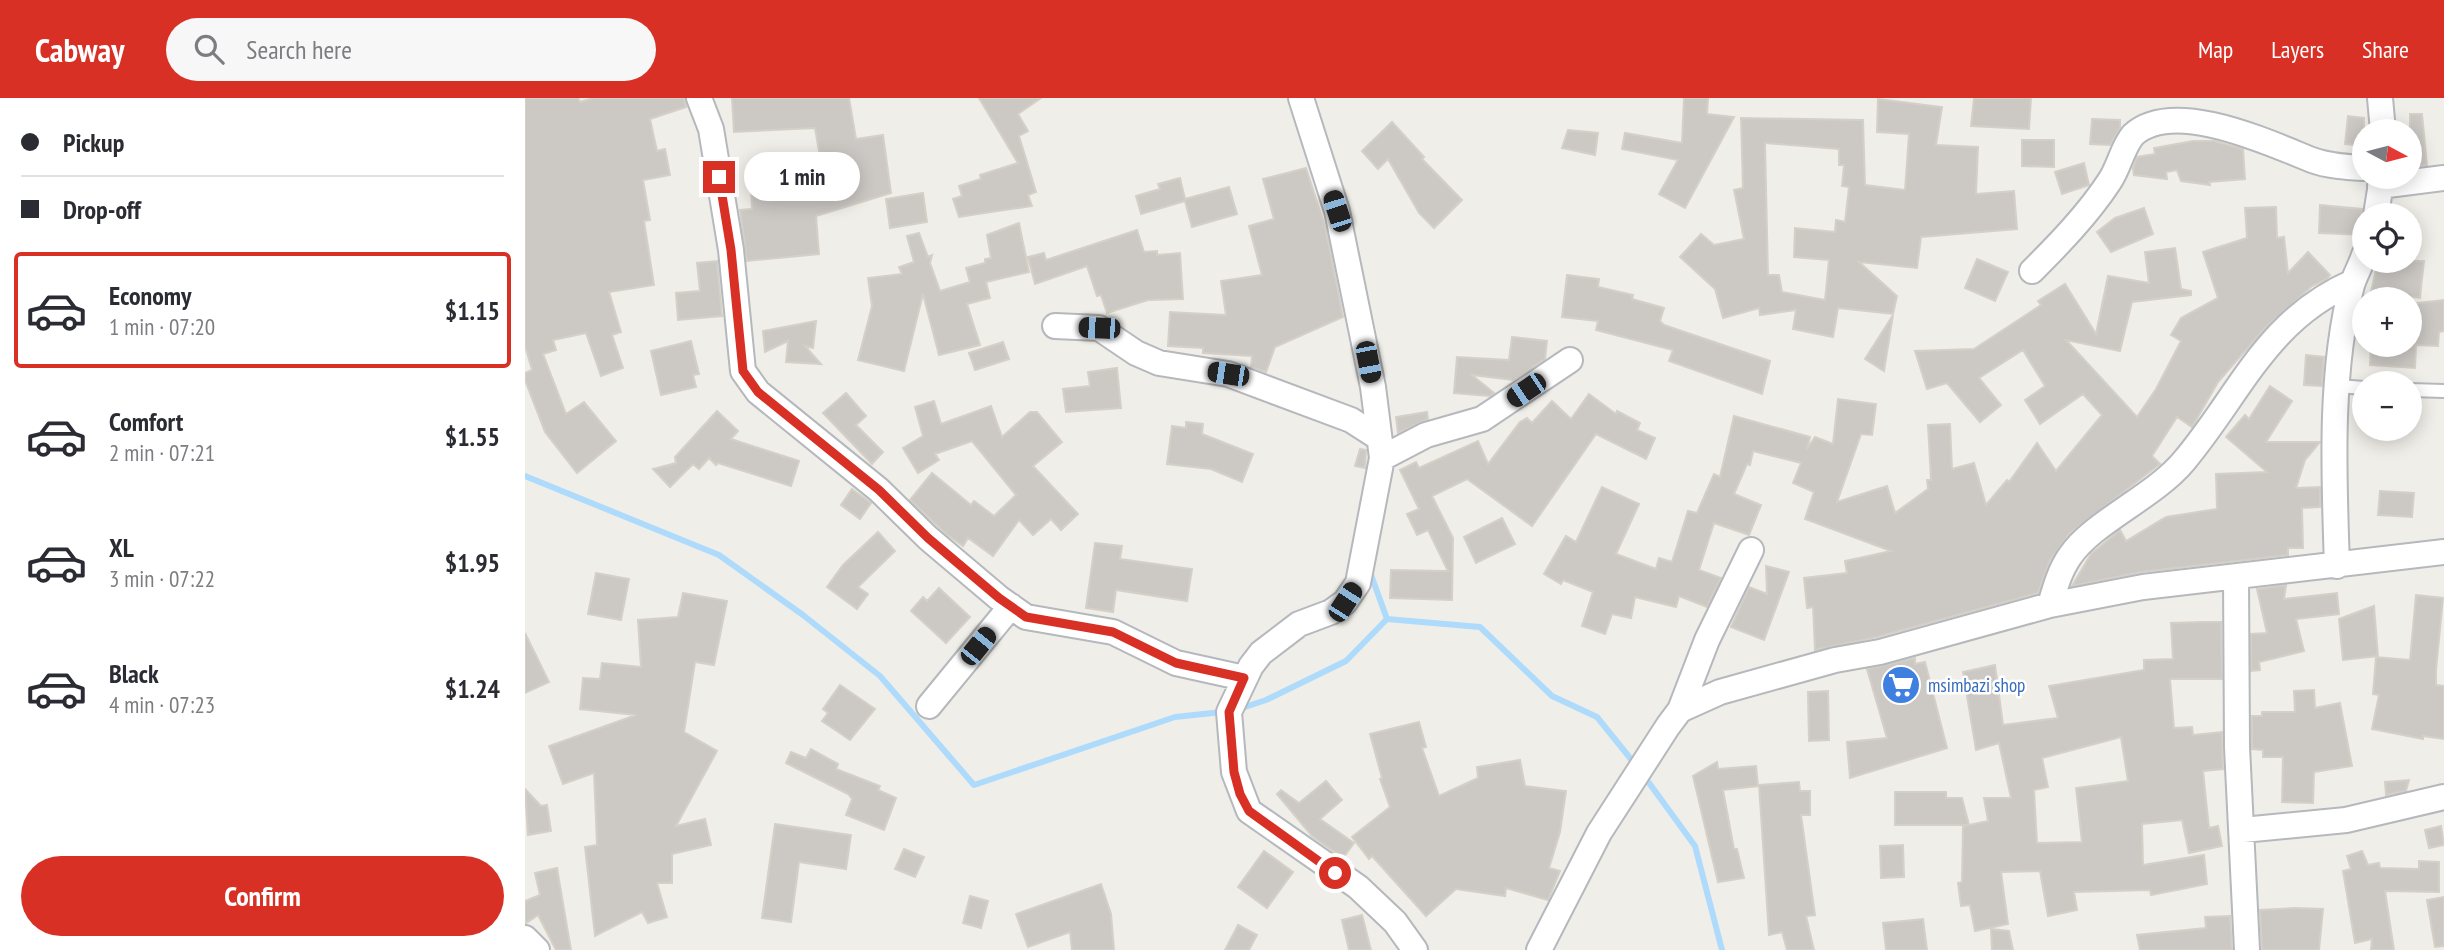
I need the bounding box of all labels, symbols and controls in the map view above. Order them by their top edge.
search box [166,18,656,81]
text: Cabway [35,28,124,71]
icon: search [190,30,228,68]
text: Search here [246,33,352,66]
text: Map [2198,34,2233,65]
text: Layers [2271,34,2324,65]
text: Share [2362,34,2409,65]
north arrow [2352,119,2422,189]
map controls [2352,119,2422,441]
text: Pickup [63,126,124,159]
callout: 1 min [743,153,859,202]
route end [703,161,735,193]
text: 1 min [779,162,825,191]
car [1321,188,1354,234]
text: Drop-off [63,193,141,226]
button: locate [2352,203,2422,273]
icon: car [25,279,88,342]
text: Economy [109,279,191,312]
button: + [2352,287,2422,357]
text: $1.15 [445,294,500,327]
text: 1 min · 07:20 [109,312,215,341]
car [1078,317,1121,339]
car [1354,339,1383,385]
car [1206,360,1251,388]
car [1503,370,1550,410]
button: − [2352,371,2422,441]
icon: car [25,405,88,468]
text: Comfort [109,405,183,438]
text: $1.55 [445,420,500,453]
text: 2 min · 07:21 [109,438,215,467]
icon: car [25,531,88,594]
text: XL [109,531,134,564]
text: $1.95 [445,546,500,579]
text: 3 min · 07:22 [109,564,215,593]
car [1325,579,1366,625]
car [957,623,1000,669]
icon: car [25,657,88,720]
text: Black [109,657,159,690]
supermarket icon: msimbazi shop [1880,664,1922,706]
text: $1.24 [445,672,500,705]
place label: msimbazi shop [1928,673,2025,697]
text: 4 min · 07:23 [109,690,215,719]
button: Confirm [21,856,504,936]
route start [1319,857,1351,889]

